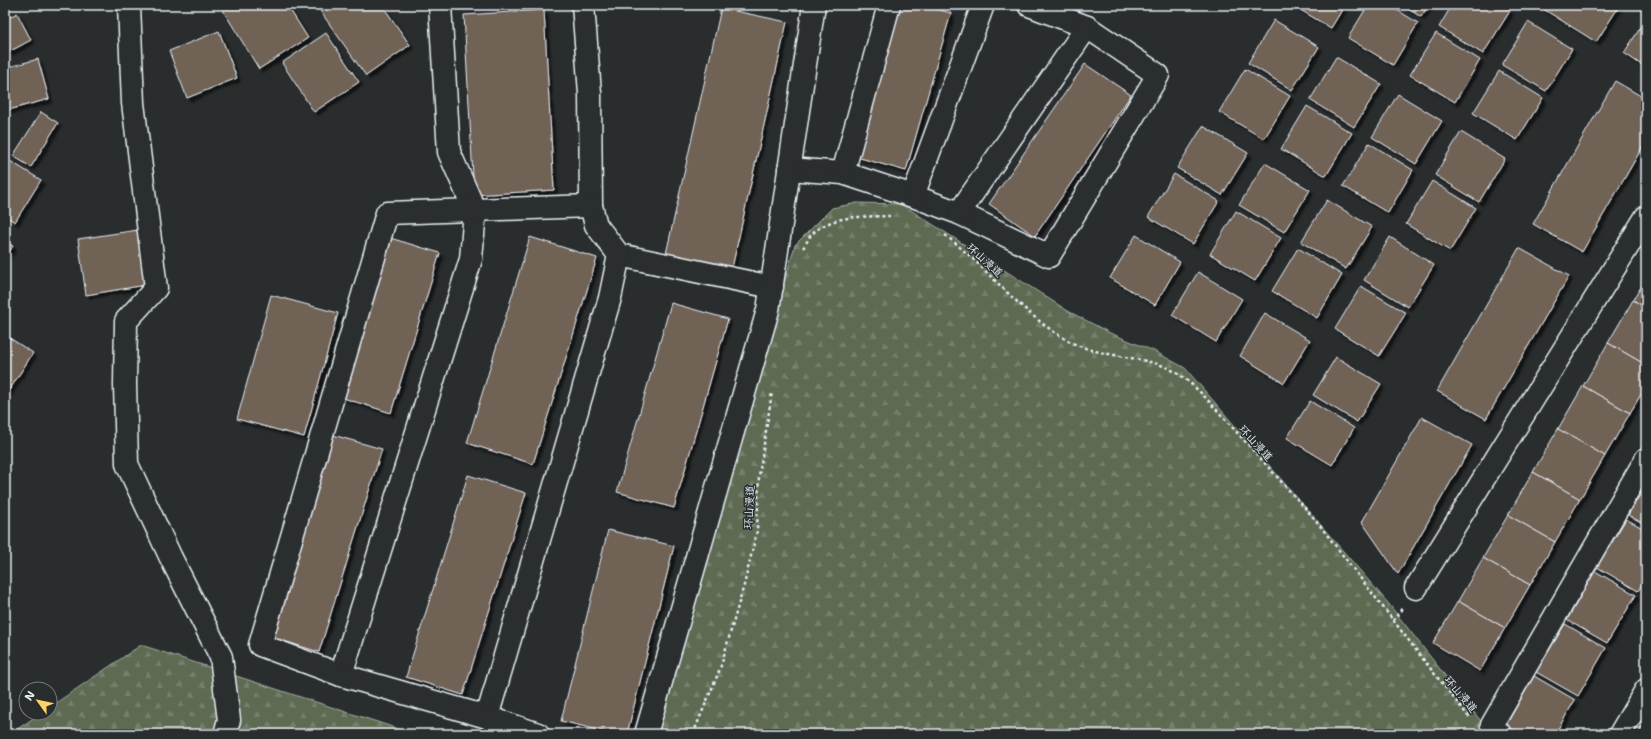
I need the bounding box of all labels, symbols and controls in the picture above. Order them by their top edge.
street label: 环山漫道 [963,240,1006,281]
street label: 环山漫道 [1235,422,1276,465]
street label: 环山漫道 [741,485,758,529]
street label: 环山漫道 [1441,673,1481,716]
north arrow [18,681,58,721]
text: N [21,688,39,704]

